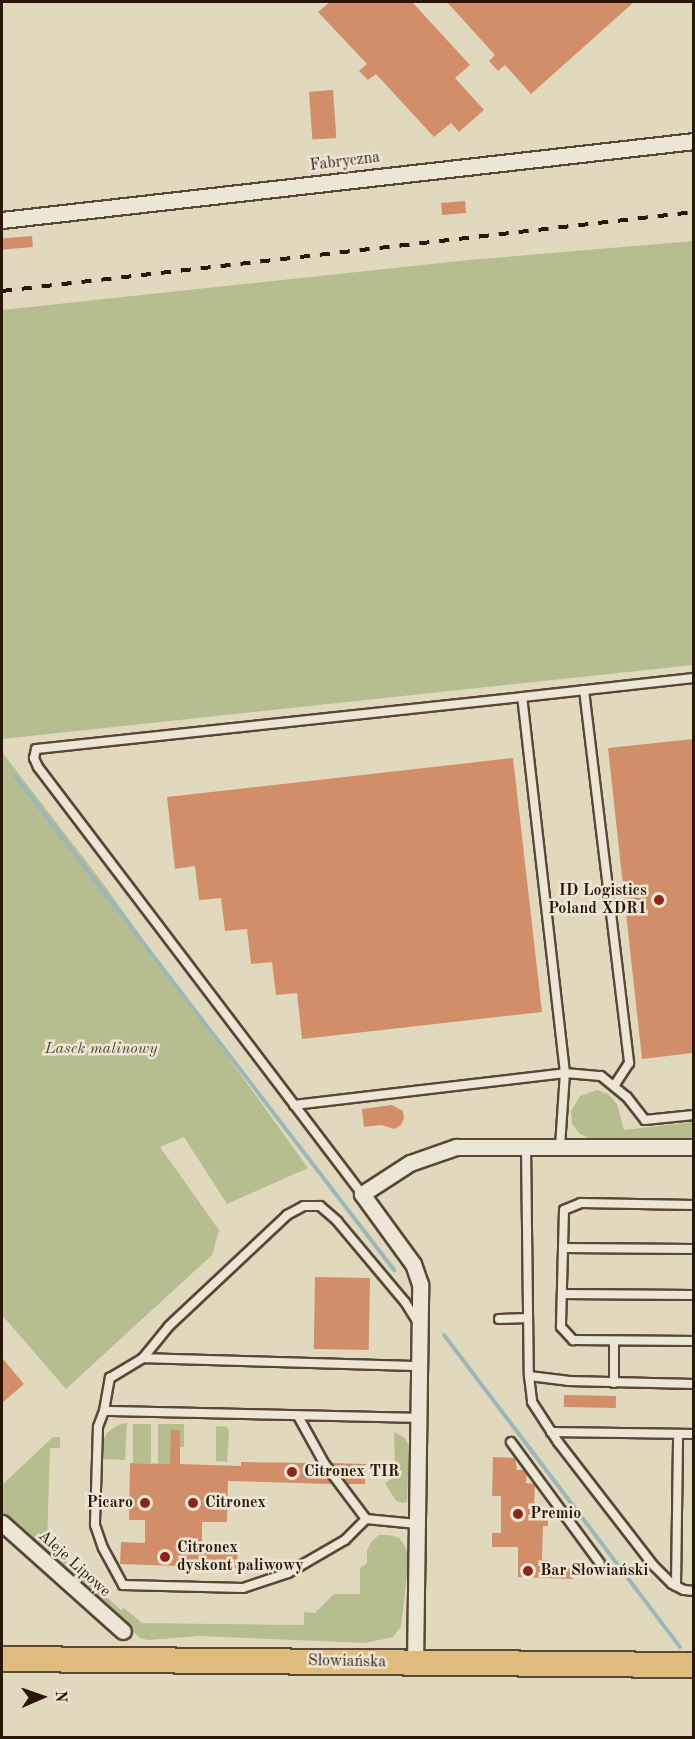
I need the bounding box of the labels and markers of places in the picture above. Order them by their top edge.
place label: ID Logistics Poland XDR1 [548,881,647,919]
marker: ID Logistics Poland XDR1 [652,893,666,907]
place label: Citronex TIR [304,1462,400,1482]
marker: Citronex TIR [285,1465,299,1479]
place label: Picaro [86,1493,133,1513]
place label: Citronex [205,1493,266,1513]
marker: Picaro [138,1496,152,1510]
marker: Citronex [186,1496,200,1510]
place label: Premio [530,1504,581,1524]
marker: Premio [511,1507,525,1521]
place label: Citronex dyskont paliwowy [177,1538,304,1576]
marker: Citronex dyskont paliwowy [158,1550,172,1564]
place label: Bar Słowiański [540,1561,648,1581]
marker: Bar Słowiański [521,1564,535,1578]

